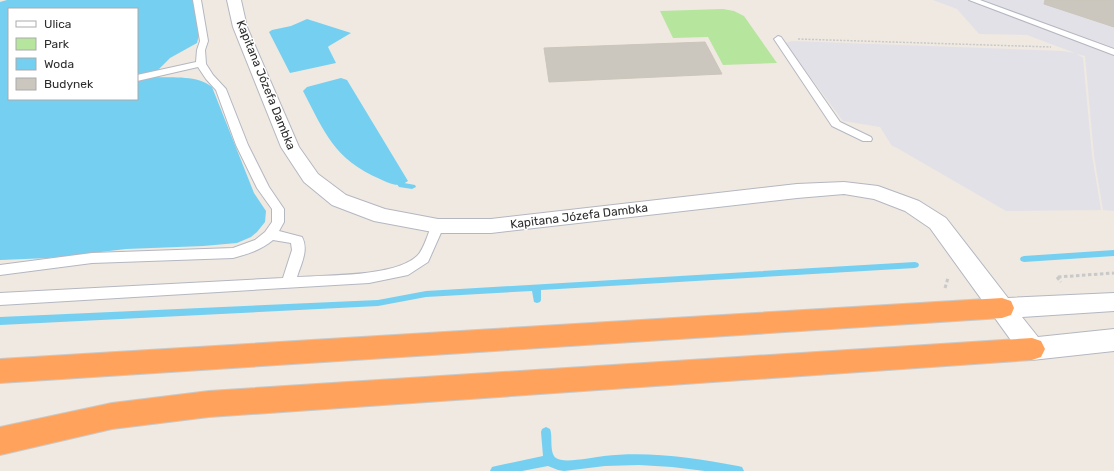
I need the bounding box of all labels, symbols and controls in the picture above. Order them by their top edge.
legend [8,8,138,100]
text: Ulica [44,17,71,31]
street label: Kapitana Józefa Dambka [234,18,298,152]
text: Park [44,37,70,51]
text: Woda [44,57,74,71]
text: Budynek [44,77,94,91]
street label: Kapitana Józefa Dambka [509,201,649,231]

